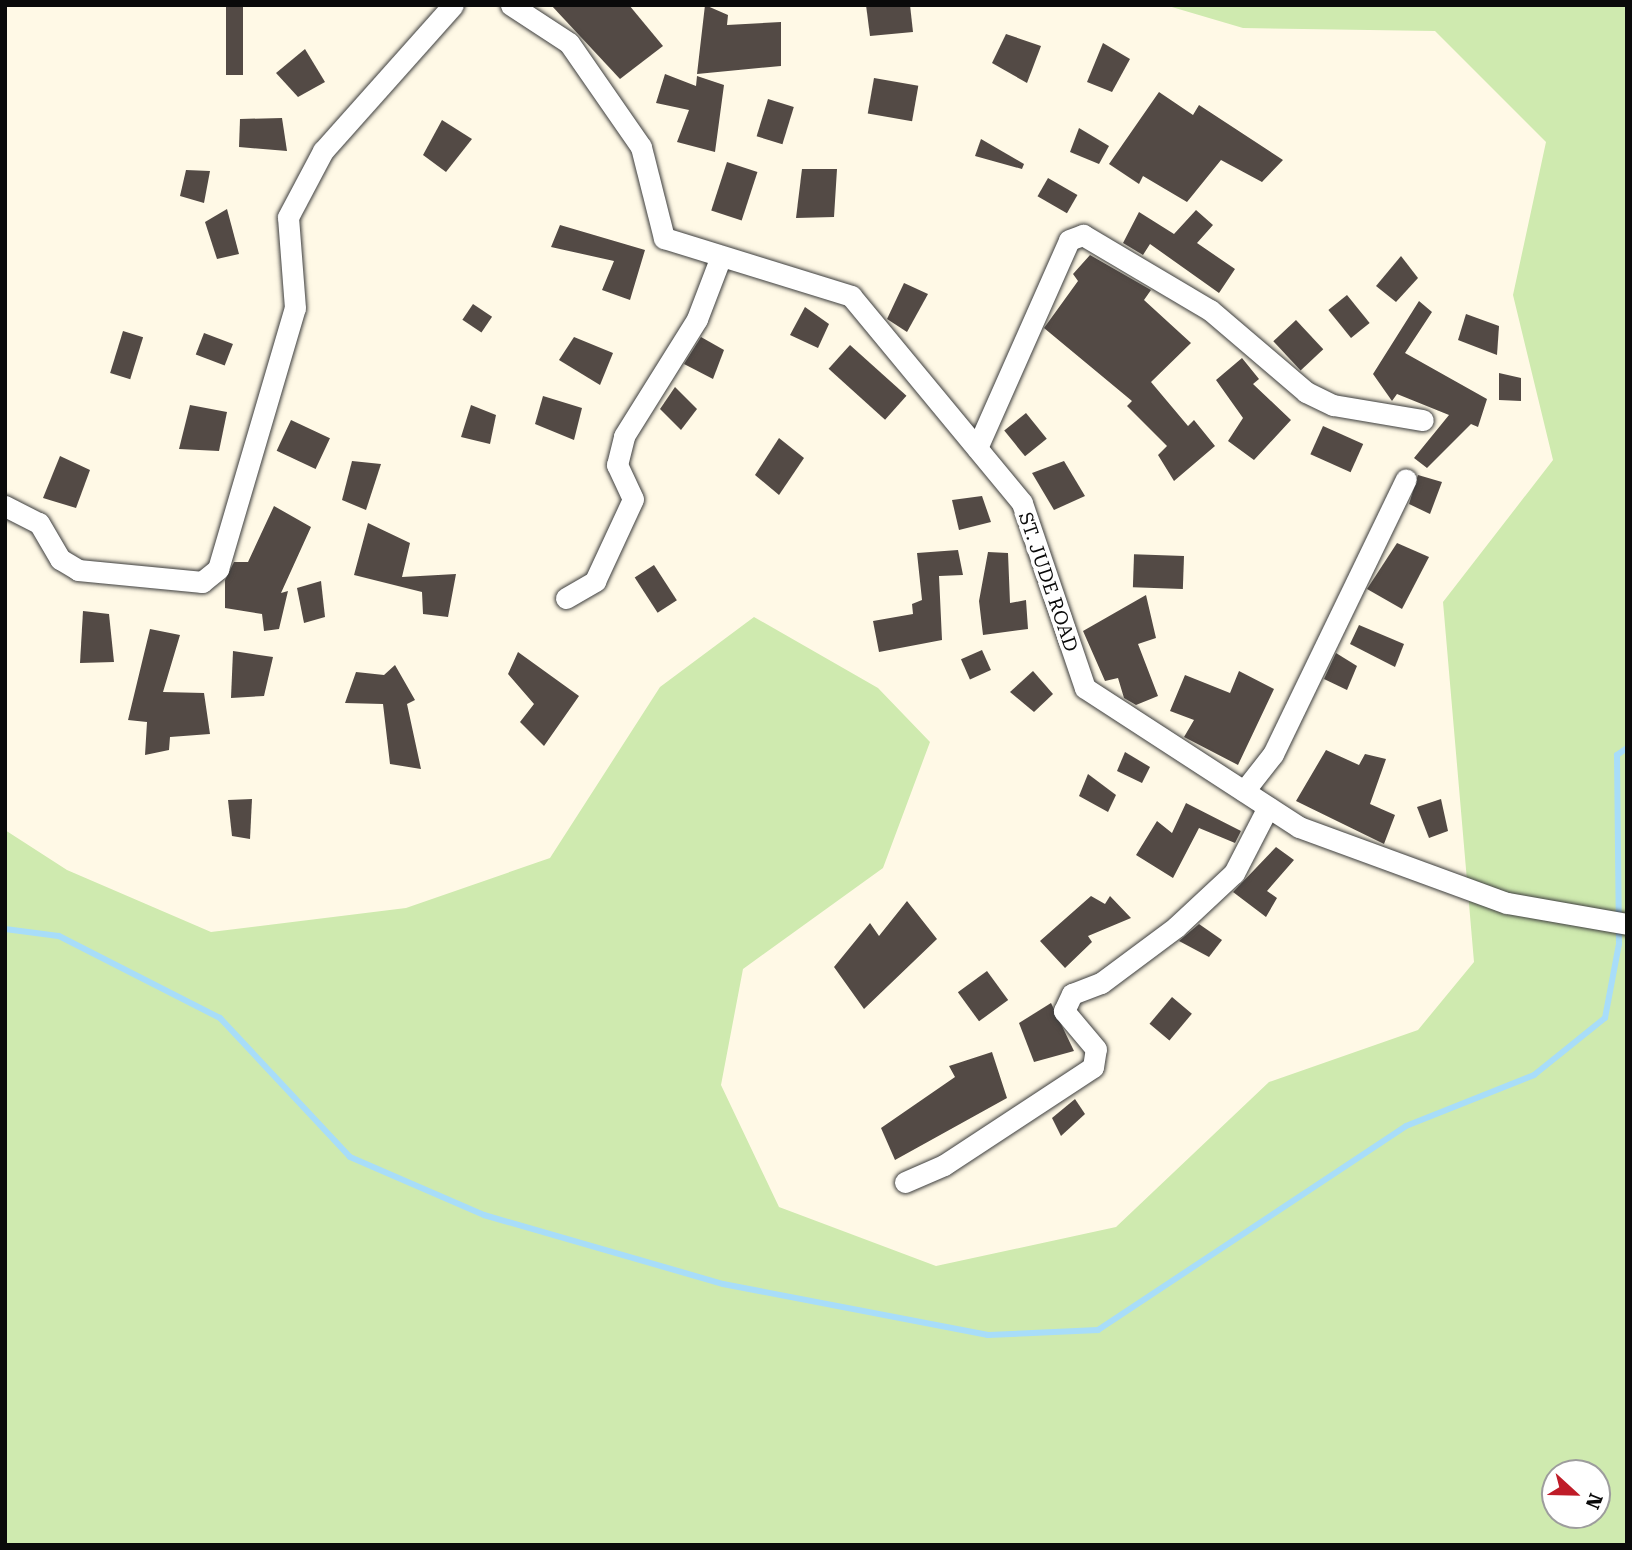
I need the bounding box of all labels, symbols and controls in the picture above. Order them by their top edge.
street label: ST. JUDE ROAD [1013,509,1083,655]
north arrow [1541,1459,1611,1529]
text: N [1581,1490,1607,1512]

